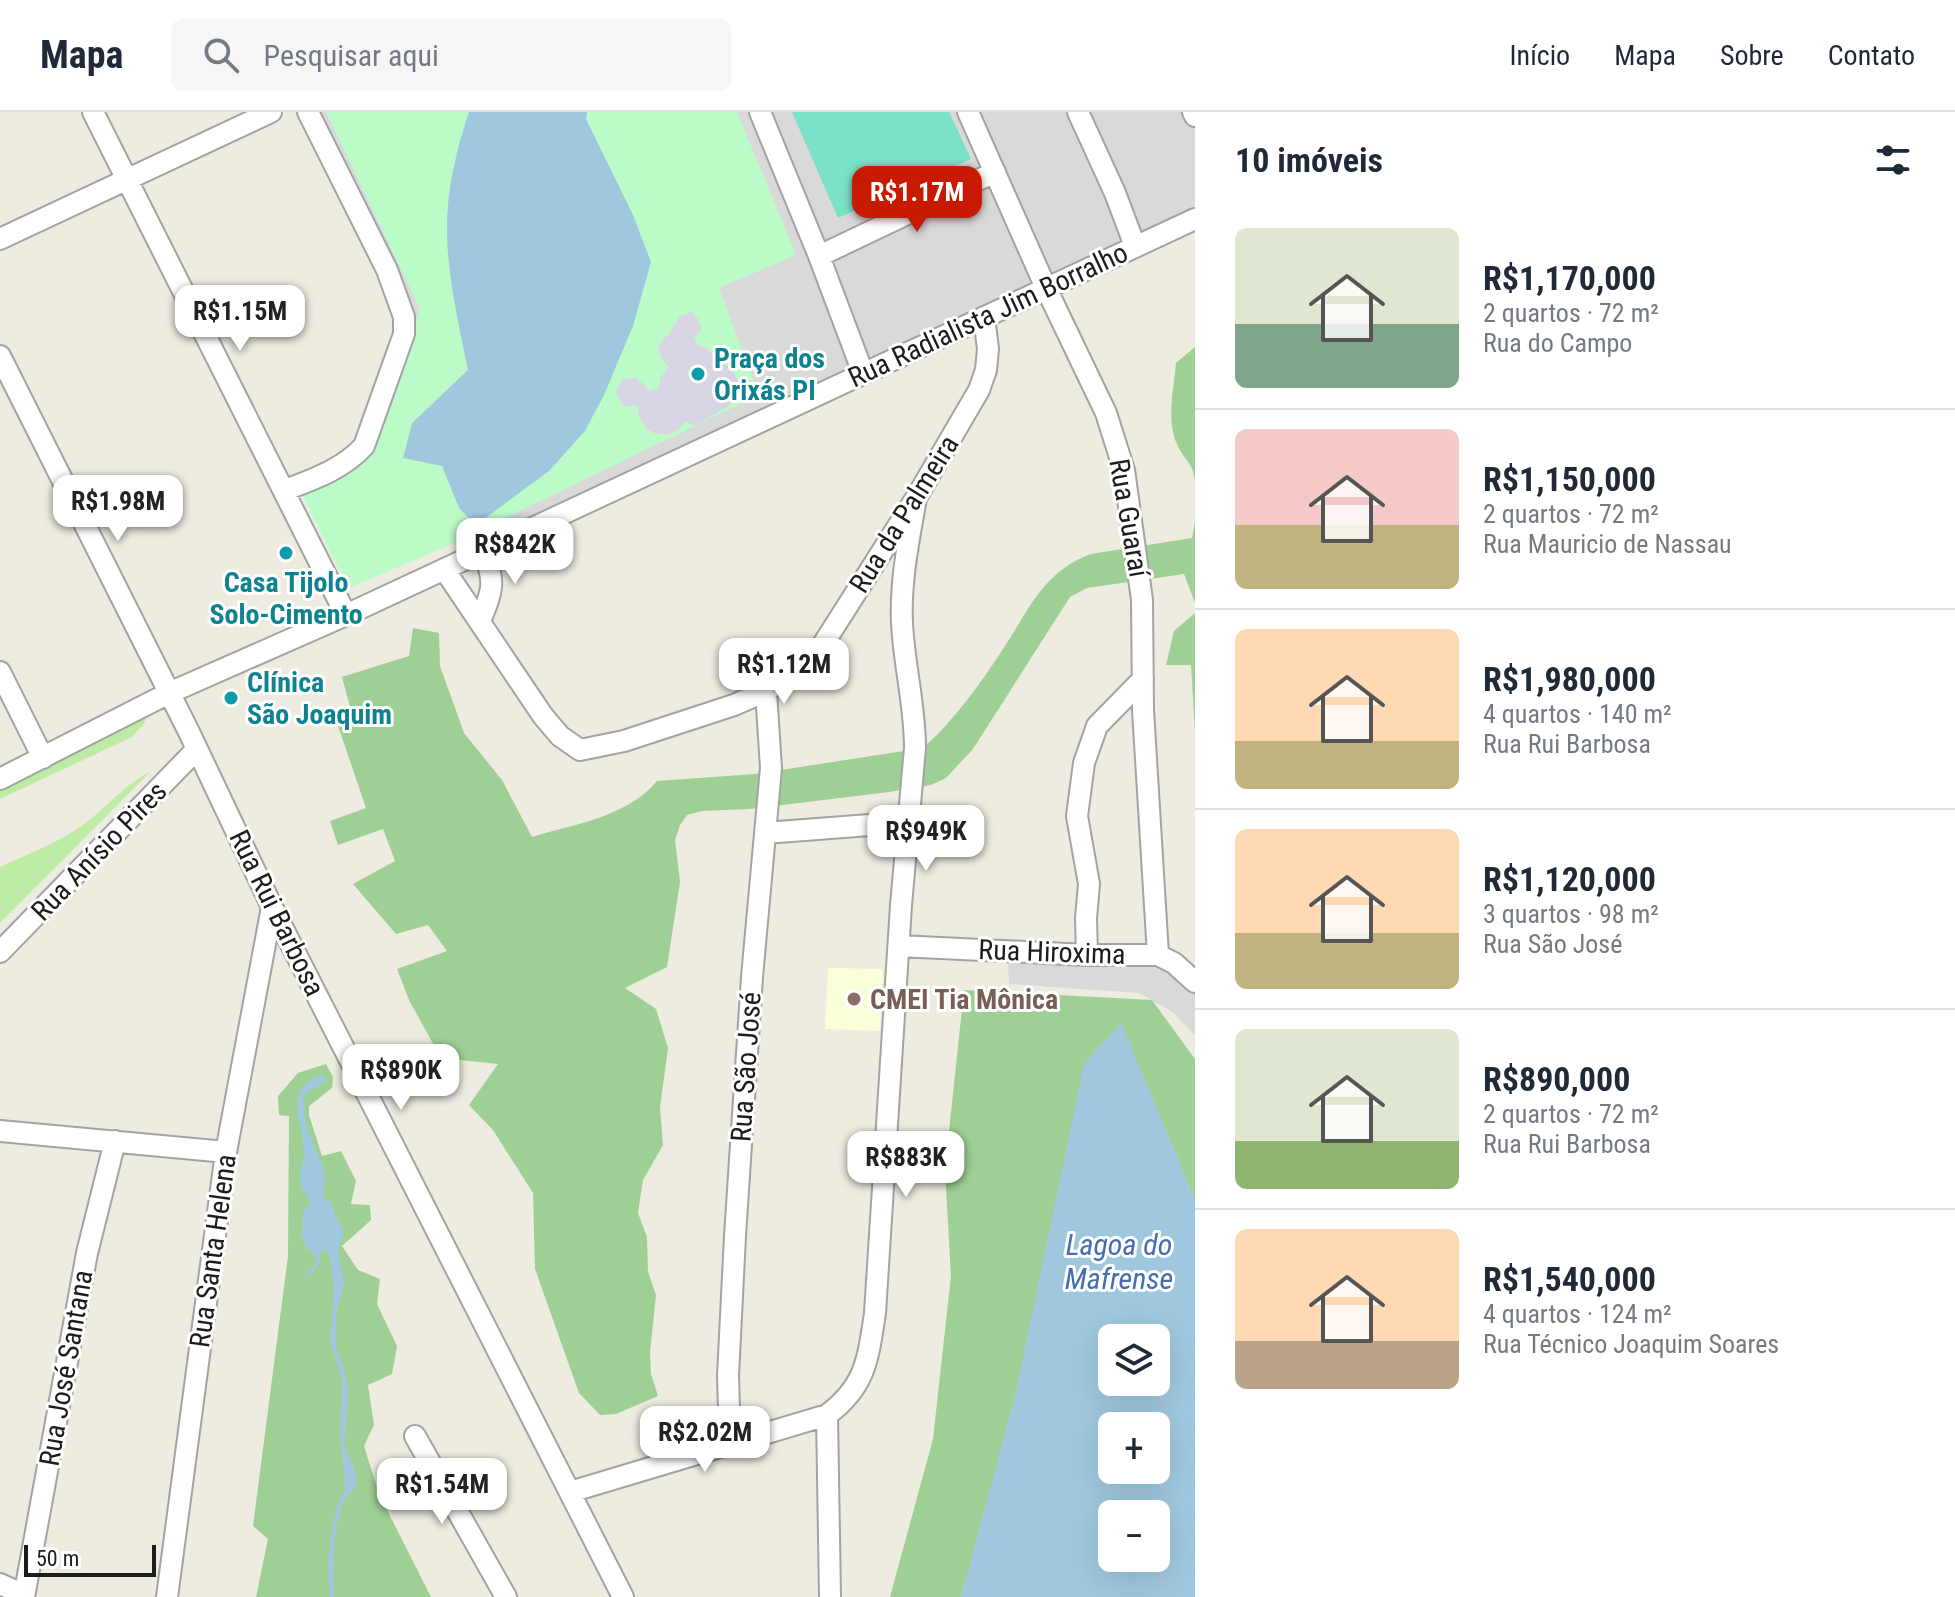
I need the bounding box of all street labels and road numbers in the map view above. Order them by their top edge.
street label: Rua Radialista Jim Borralho [843,236,1133,394]
street label: Rua da Palmeira [843,429,965,599]
street label: Rua Guaraí [1102,456,1156,581]
street label: Rua Anísio Pires [24,775,174,927]
street label: Rua Rui Barbosa [223,825,331,1001]
street label: Rua Hiroxima [978,933,1126,971]
street label: Rua São José [724,991,768,1143]
street label: Rua Santa Helena [183,1152,243,1350]
street label: Rua José Santana [33,1267,99,1469]

